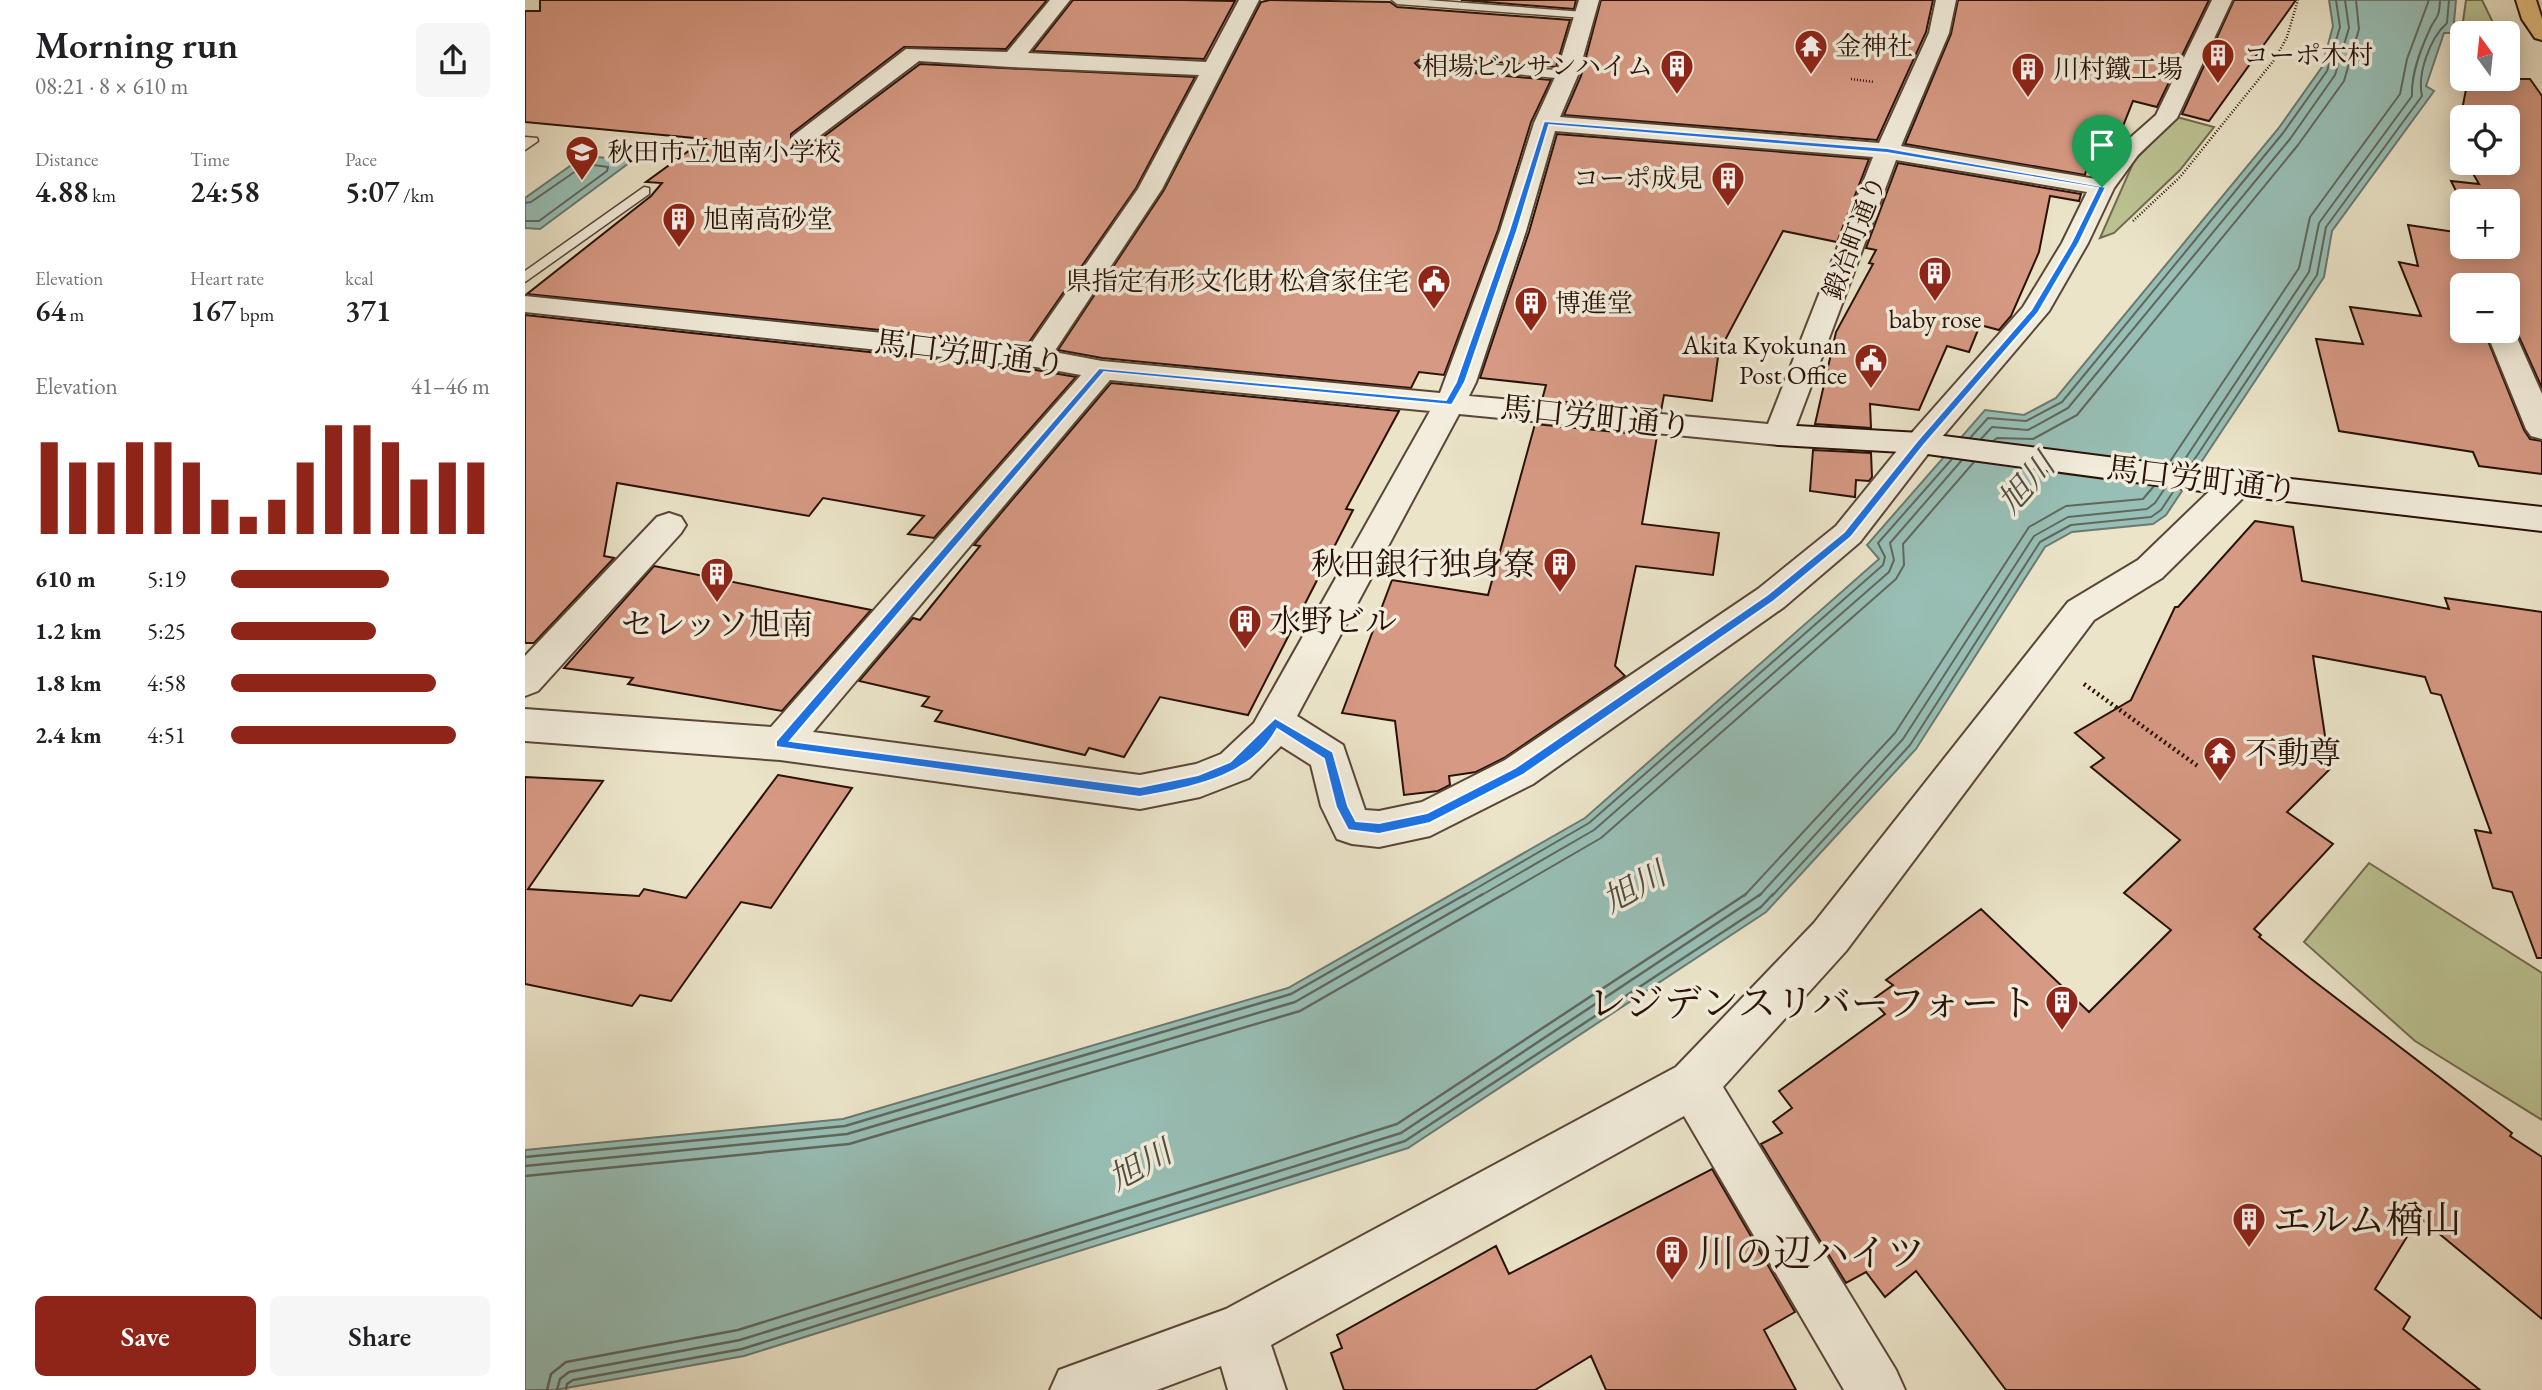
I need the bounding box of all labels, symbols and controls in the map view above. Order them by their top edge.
text: Morning run [35,20,238,69]
north arrow [2450,21,2520,91]
map controls [2450,21,2520,343]
button: share [416,23,490,97]
temple icon: 金神社 [1792,27,1830,76]
place label: 金神社 [1835,29,1913,63]
building icon: コーポ木村 [2199,36,2237,85]
place label: コーポ木村 [2243,38,2373,72]
building icon: 相場ビルサンハイム [1658,47,1696,96]
place label: 相場ビルサンハイム [1422,49,1653,83]
building icon: 川村鐵工場 [2009,50,2047,99]
place label: 川村鐵工場 [2053,52,2183,86]
text: 08:21 · 8 × 610 m [35,71,188,101]
button: locate [2450,105,2520,175]
pin [2072,115,2132,187]
icon: arrive [2083,126,2121,164]
school or university icon: 秋田市立旭南小学校 [563,133,601,182]
place label: 秋田市立旭南小学校 [607,135,841,169]
text: Distance [35,147,98,172]
text: Time [190,147,230,172]
text: Pace [345,147,377,172]
building icon: コーポ成見 [1709,159,1747,208]
place label: コーポ成見 [1573,161,1703,195]
street label: 鍛冶町通り [1815,170,1893,304]
text: 4.88 [35,172,88,211]
text: 24:58 [190,172,260,211]
text: 5:07 [345,172,399,211]
text: km [88,183,116,208]
text: /km [399,183,434,208]
button: + [2450,189,2520,259]
building icon: 旭南高砂堂 [660,200,698,249]
place label: 旭南高砂堂 [703,202,833,236]
building icon: baby rose [1916,254,1954,303]
public building icon: 県指定有形文化財 松倉家住宅 [1415,262,1453,311]
place label: 県指定有形文化財 松倉家住宅 [1066,264,1409,298]
text: Elevation [35,266,103,291]
text: Heart rate [190,266,264,291]
text: kcal [345,266,374,291]
button: − [2450,273,2520,343]
building icon: 博進堂 [1512,284,1550,333]
place label: 博進堂 [1555,286,1633,320]
text: 64 [35,291,66,330]
text: 167 [190,291,236,330]
text: 371 [345,291,391,330]
text: m [66,302,84,327]
text: bpm [236,302,274,327]
place label: baby rose [1889,302,1981,336]
street label: 馬口労町通り [872,320,1068,386]
place label: Akita Kyokunan Post Office [1681,328,1847,392]
public building icon: Akita Kyokunan Post Office [1852,341,1890,390]
text: Elevation [35,371,118,401]
text: 41–46 m [411,371,490,401]
street label: 馬口労町通り [1498,386,1694,448]
water label: 旭川 [1988,442,2066,522]
street label: 馬口労町通り [2104,446,2300,512]
place label: 秋田銀行独身寮 [1311,543,1535,585]
building icon: 秋田銀行独身寮 [1541,545,1579,594]
building icon: セレッソ旭南 [698,555,736,604]
text: 610 m [35,564,96,594]
text: 5:19 [147,564,186,594]
place label: 水野ビル [1269,600,1397,642]
building icon: 水野ビル [1226,602,1264,651]
place label: セレッソ旭南 [621,603,813,645]
text: 1.2 km [35,616,102,646]
text: 5:25 [147,616,186,646]
text: 1.8 km [35,668,102,698]
text: 4:58 [147,668,186,698]
text: 2.4 km [35,720,102,750]
text: 4:51 [147,720,186,750]
place label: 不動尊 [2245,732,2341,774]
temple icon: 不動尊 [2201,734,2239,783]
water label: 旭川 [1595,851,1676,922]
place label: レジデンスリバーフォート [1589,978,2037,1027]
building icon: レジデンスリバーフォート [2043,983,2081,1032]
water label: 旭川 [1101,1129,1182,1200]
place label: エルム楢山 [2273,1195,2461,1244]
building icon: エルム楢山 [2230,1200,2268,1249]
place label: 川の辺ハイツ [1697,1228,1925,1277]
building icon: 川の辺ハイツ [1653,1233,1691,1282]
button: Save [35,1296,256,1376]
button: Share [270,1296,490,1376]

